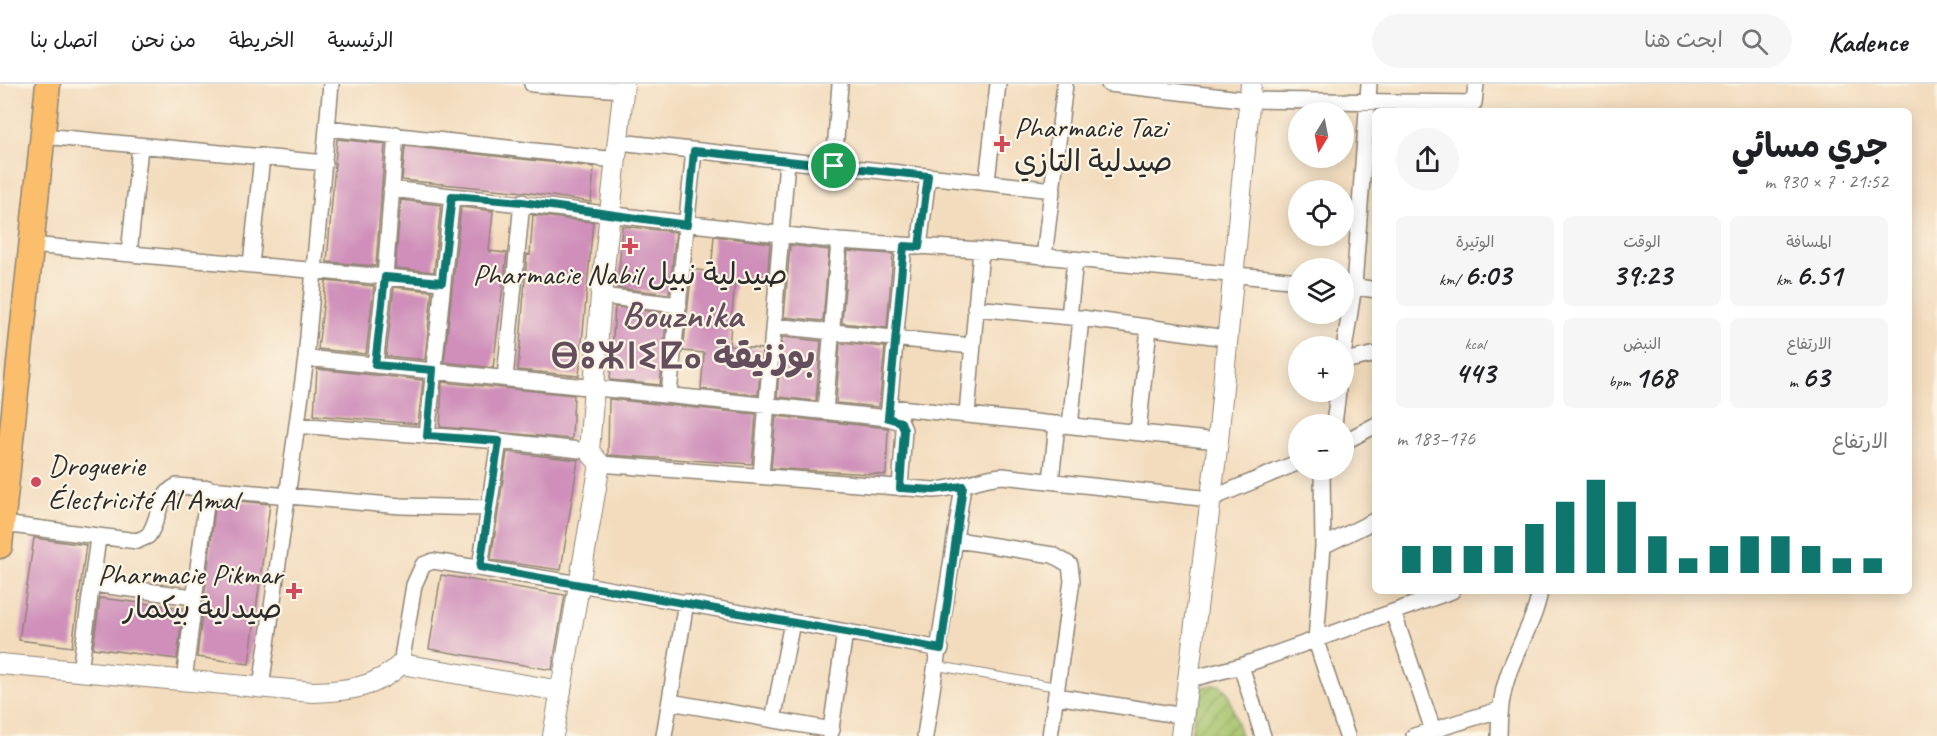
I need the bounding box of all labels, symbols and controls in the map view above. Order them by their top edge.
search box [1372,14,1792,68]
text: Kadence [1828,24,1907,59]
icon: search [1738,25,1771,58]
text: ابحث هنا [1644,26,1723,54]
text: اتصل بنا [30,27,98,53]
text: من نحن [131,27,196,53]
text: الخريطة [229,27,295,53]
text: الرئيسية [328,27,393,53]
north arrow [1288,102,1354,168]
map controls [1288,102,1354,480]
place label: Pharmacie Tazi صيدلية التازي [1014,108,1173,182]
text: جري مسائي [1732,125,1888,167]
button: share [1396,128,1459,191]
marker: Pharmacie Tazi صيدلية التازي [995,137,1009,151]
pin [808,140,859,191]
icon: arrive [817,149,850,182]
text: 21:52 · 7 × 930 m [1764,169,1888,194]
button: locate [1288,180,1354,246]
text: الوتيرة [1456,232,1494,252]
text: الوقت [1623,232,1661,252]
text: المسافة [1786,232,1832,252]
marker: Pharmacie Nabil صيدلية نبيل [623,239,637,253]
place label: Pharmacie Nabil صيدلية نبيل [472,255,788,293]
text: 6:03 [1464,256,1511,294]
text: 39:23 [1612,256,1672,294]
text: 6.51 [1795,256,1842,294]
button: layers [1288,258,1354,324]
text: /km [1439,270,1464,290]
text: km [1776,270,1795,290]
district label: Bouznika ⴱⵓⵣⵏⵉⵇⴰ بوزنيقة [551,292,815,379]
text: kcal [1464,334,1486,354]
text: النبض [1623,334,1661,354]
text: الارتفاع [1787,334,1831,354]
button: + [1288,336,1354,402]
text: 443 [1455,354,1495,392]
text: 168 [1634,358,1675,396]
text: 63 [1802,358,1829,396]
text: bpm [1609,372,1634,392]
text: m [1789,372,1802,392]
button: − [1288,414,1354,480]
text: 176–183 m [1396,426,1475,451]
text: الارتفاع [1832,429,1888,454]
place label: Droguerie Électricité Al Amal [48,446,243,518]
marker: Droguerie Électricité Al Amal [29,475,43,489]
place label: Pharmacie Pikmar صيدلية بيكمار [97,555,285,627]
marker: Pharmacie Pikmar صيدلية بيكمار [287,584,301,598]

